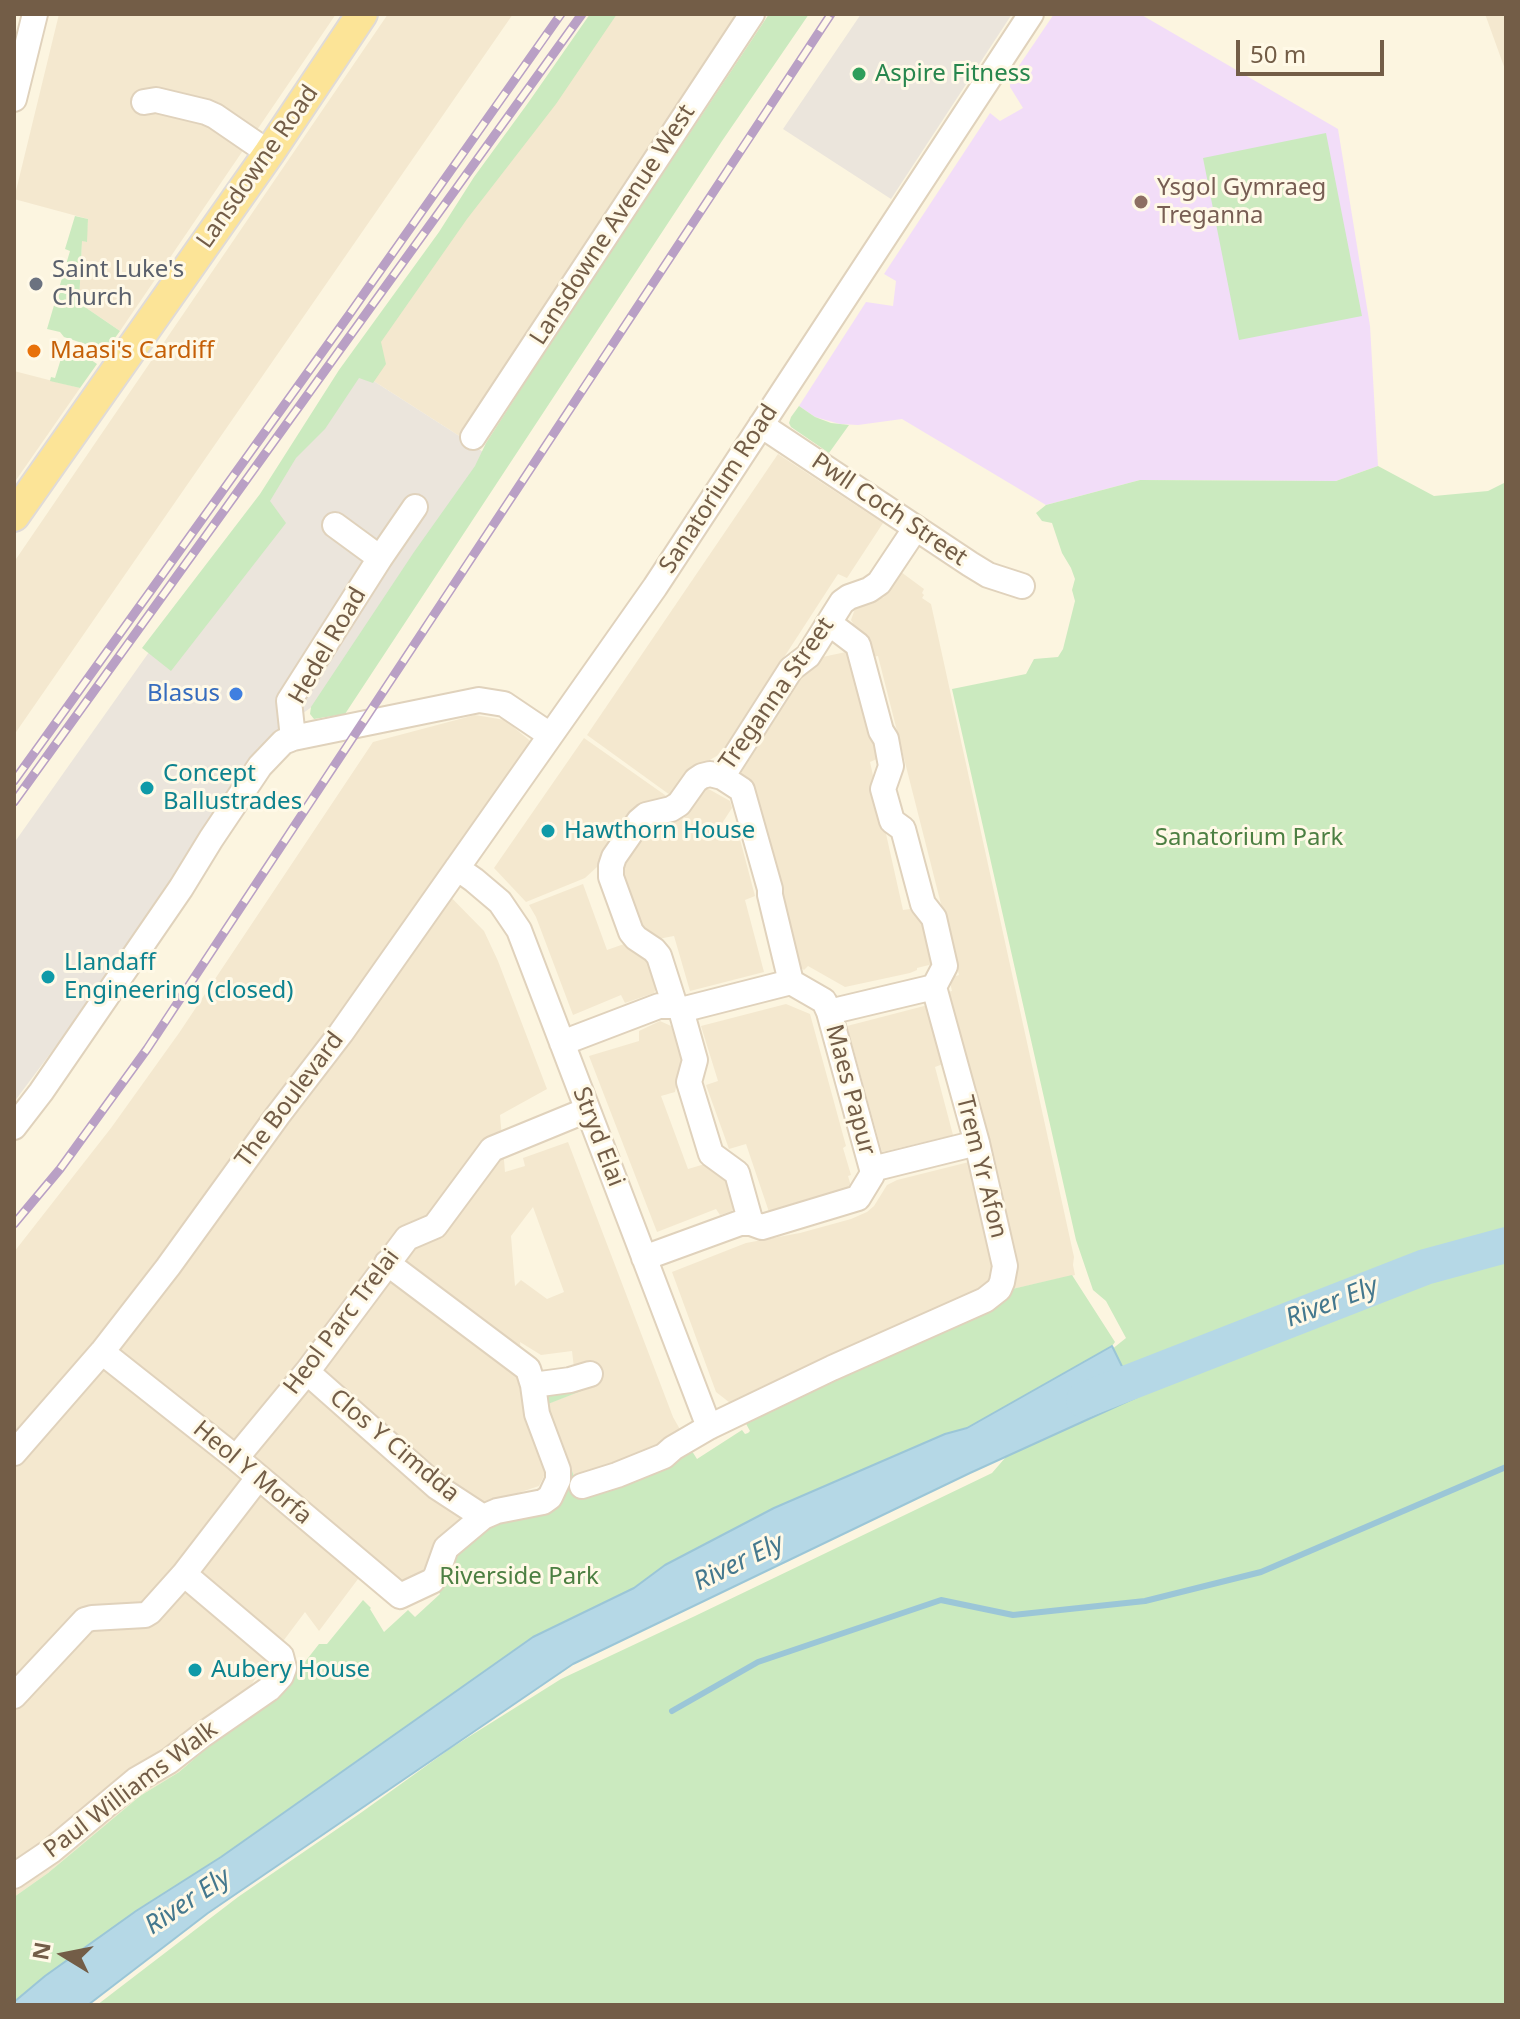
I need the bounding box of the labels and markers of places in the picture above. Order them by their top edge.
place label: Aspire Fitness [875,60,1031,88]
marker: Aspire Fitness [850,65,868,83]
place label: Ysgol Gymraeg Treganna [1157,174,1326,230]
marker: Ysgol Gymraeg Treganna [1132,193,1150,211]
place label: Saint Luke's Church [52,256,184,312]
marker: Saint Luke's Church [27,275,45,293]
place label: Maasi's Cardiff [50,337,214,365]
marker: Maasi's Cardiff [25,342,43,360]
place label: Blasus [147,680,220,708]
marker: Blasus [227,685,245,703]
place label: Concept Ballustrades [163,760,302,816]
marker: Concept Ballustrades [138,779,156,797]
place label: Hawthorn House [564,817,755,845]
marker: Hawthorn House [539,822,557,840]
place label: Llandaff Engineering (closed) [64,949,293,1005]
marker: Llandaff Engineering (closed) [39,968,57,986]
place label: Aubery House [211,1656,370,1684]
marker: Aubery House [186,1661,204,1679]

